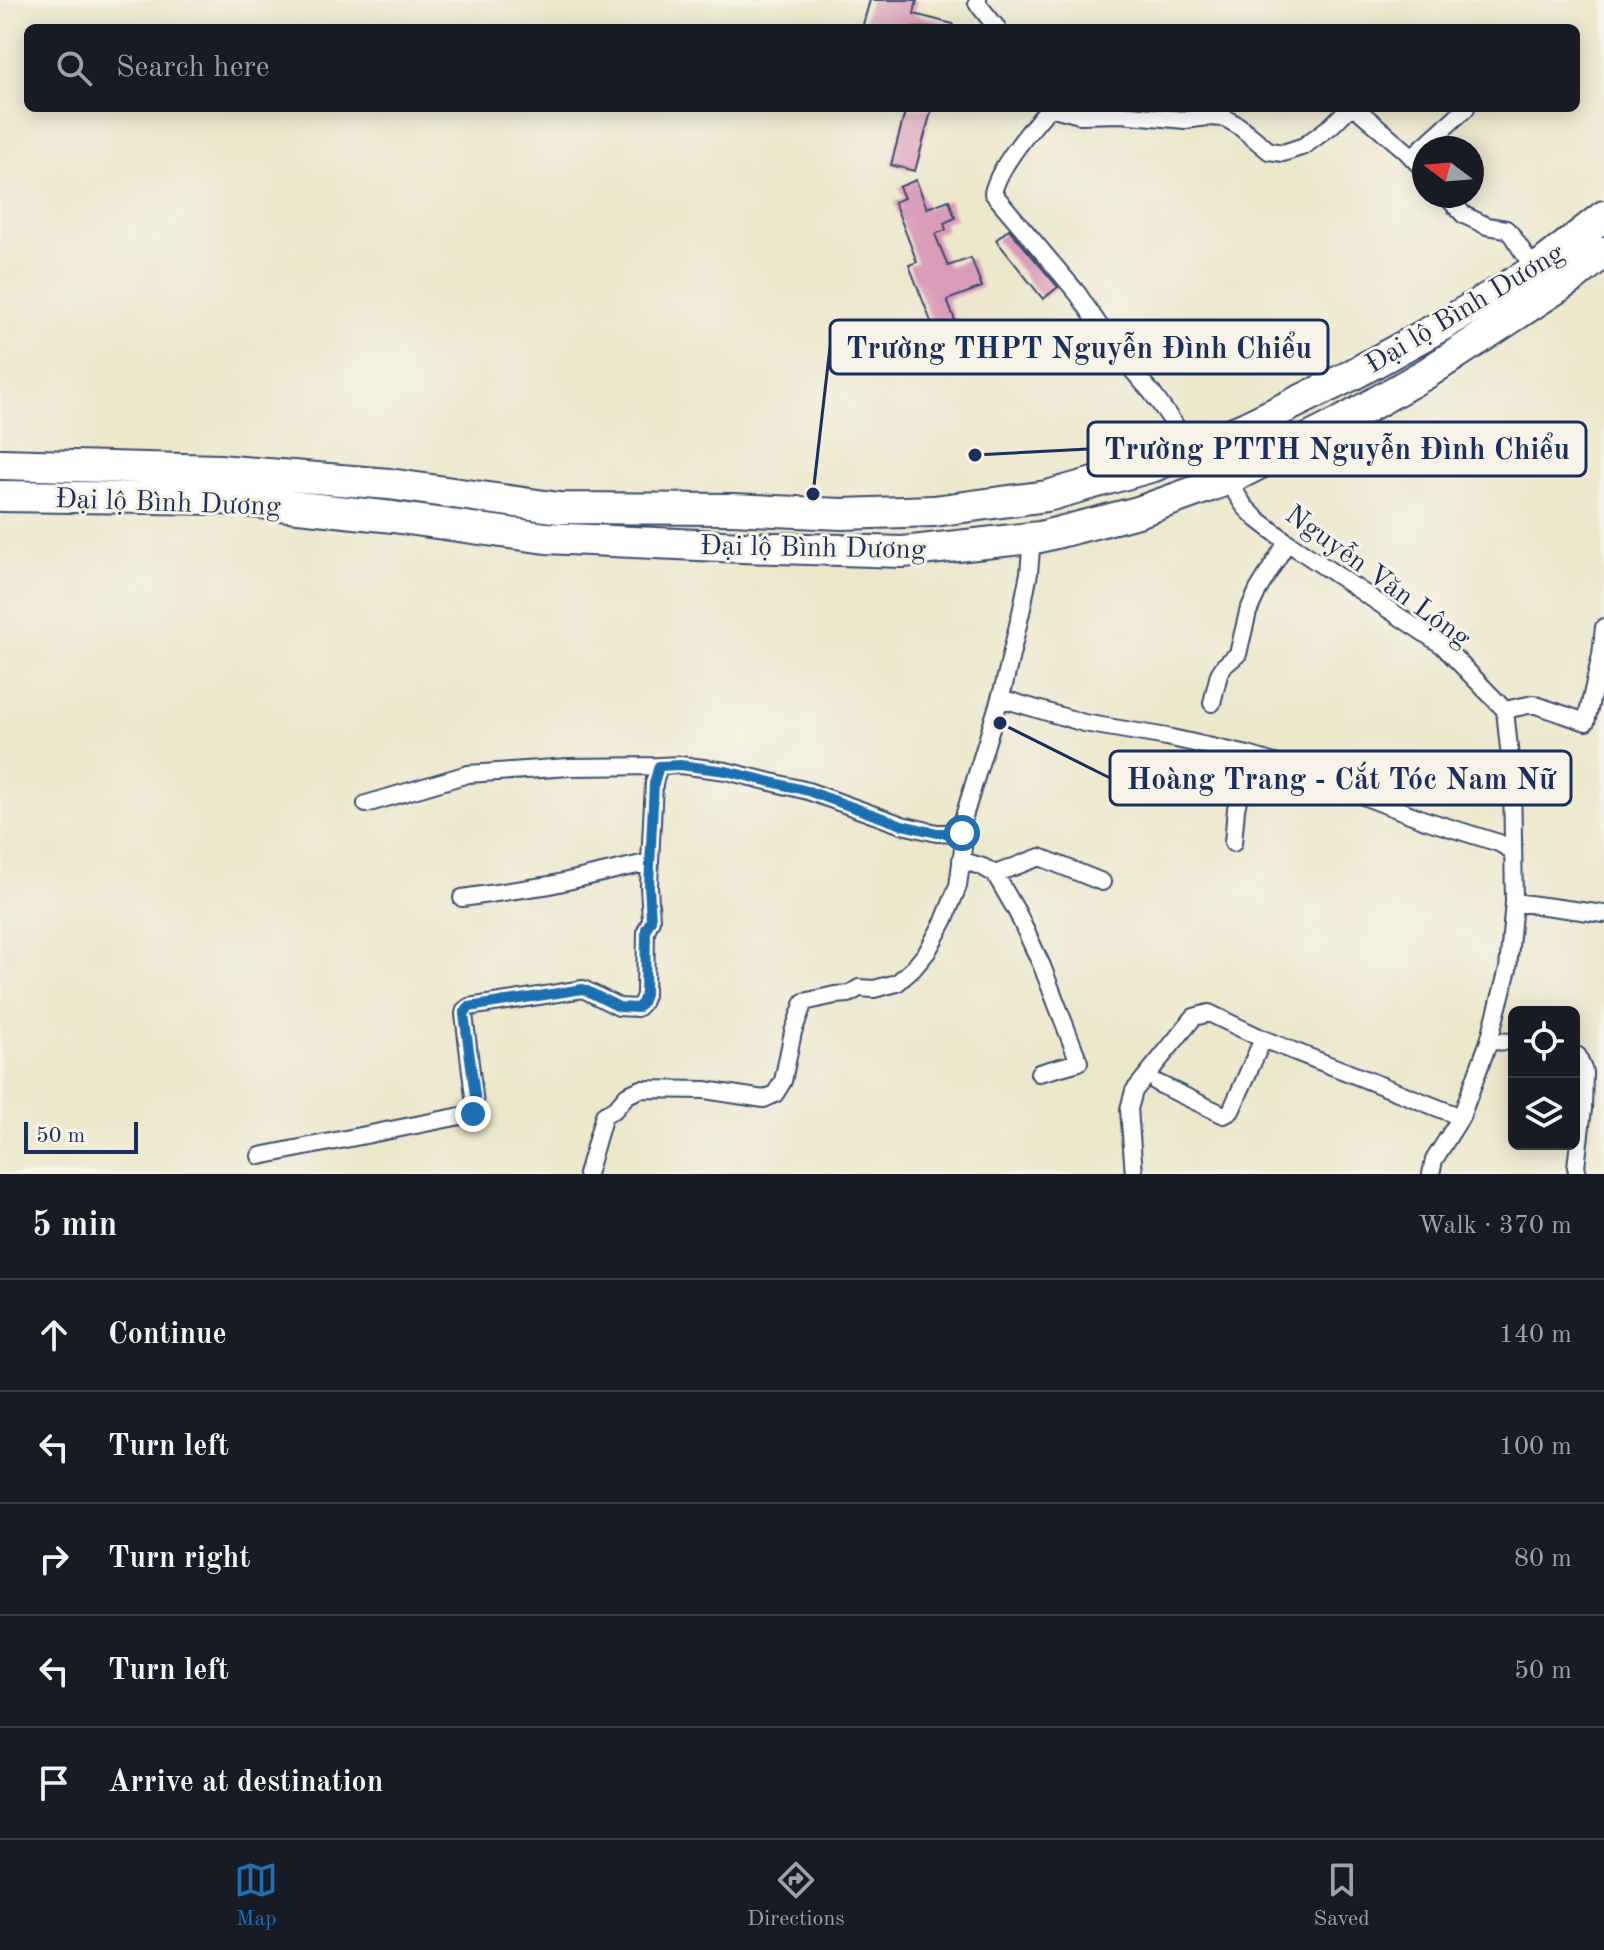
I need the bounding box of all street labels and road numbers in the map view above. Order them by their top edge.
street label: Đại lộ Bình Dương [1361,239,1570,380]
street label: Đại lộ Bình Dương [54,486,281,522]
street label: Nguyễn Văn Lộng [1279,499,1476,654]
street label: Đại lộ Bình Dương [700,533,926,565]

